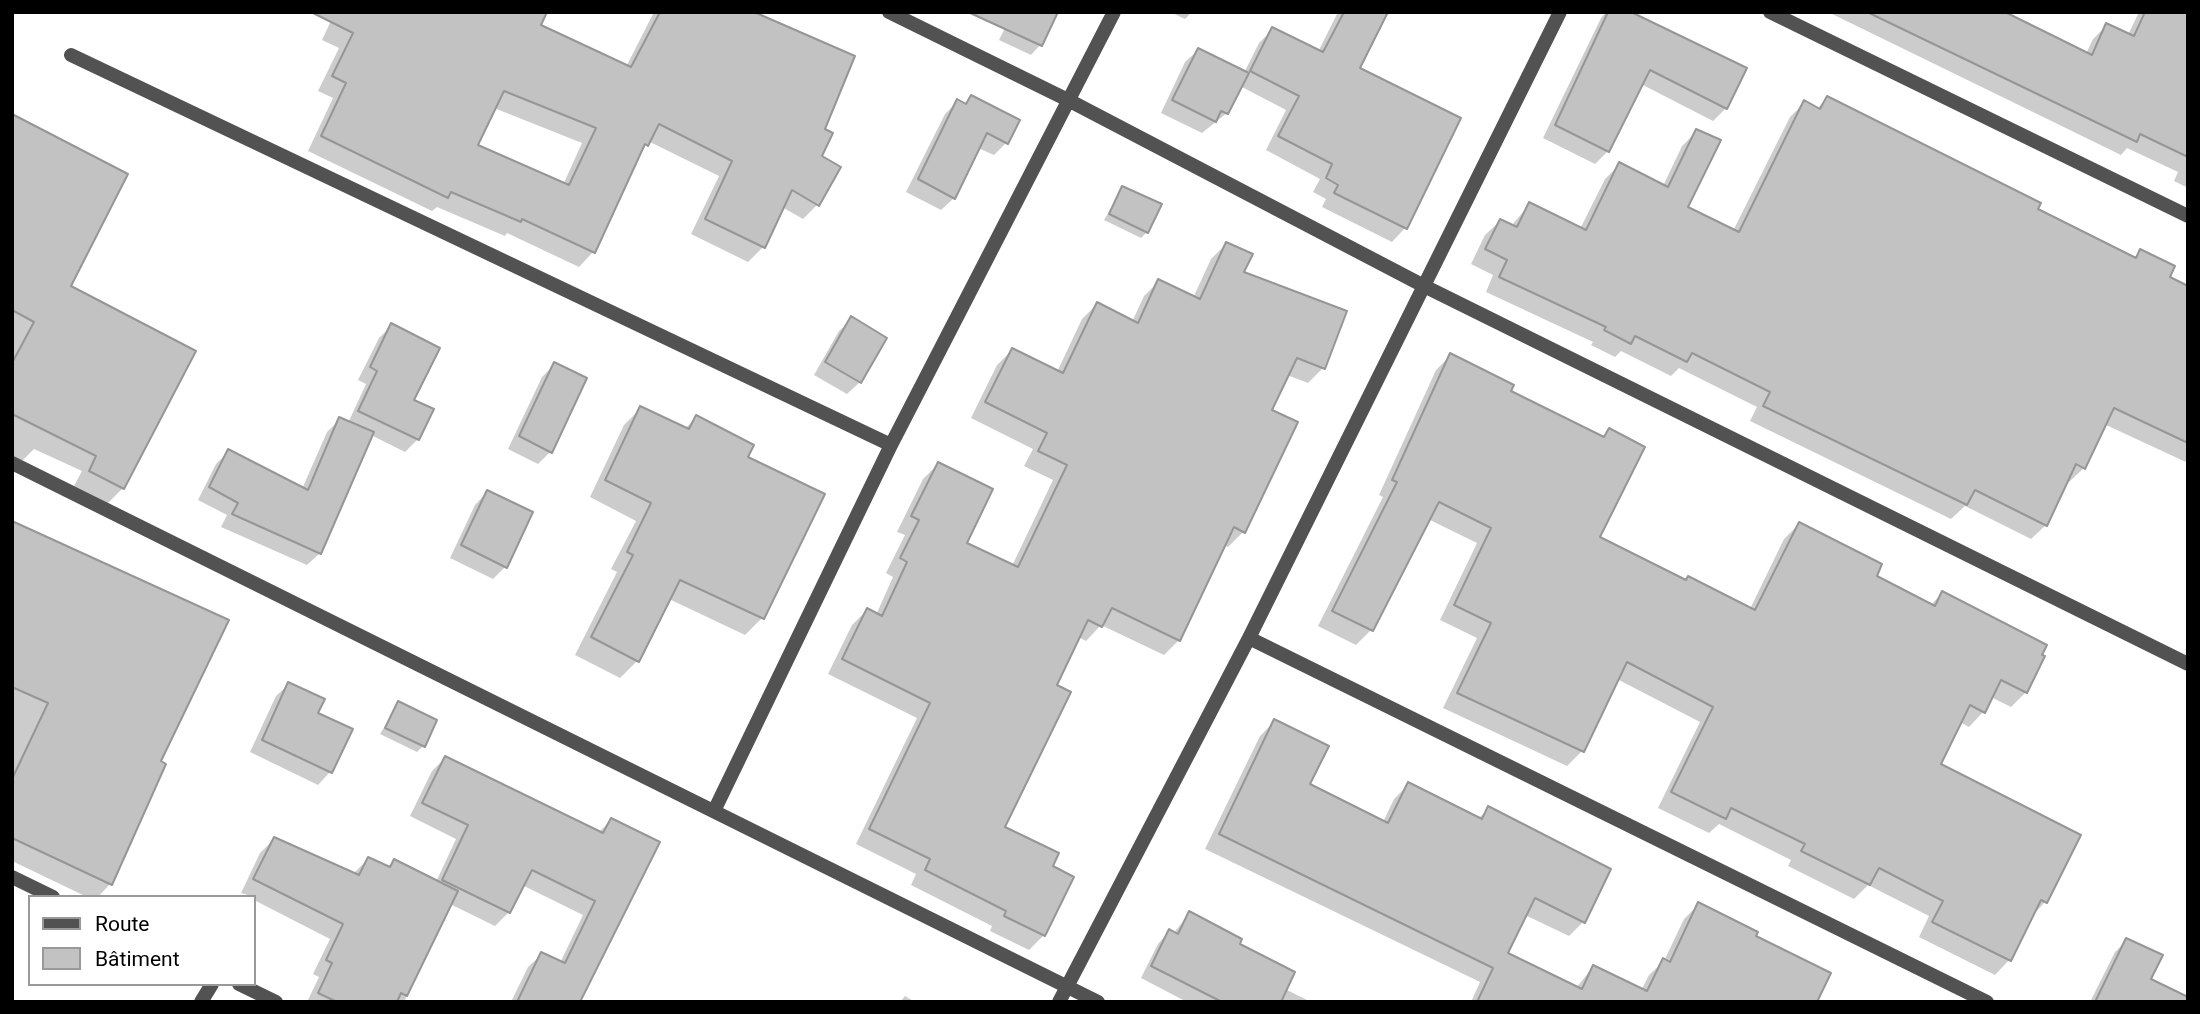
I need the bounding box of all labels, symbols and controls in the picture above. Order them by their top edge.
legend [28,895,256,986]
text: Route [95,912,150,936]
text: Bâtiment [95,947,180,971]

